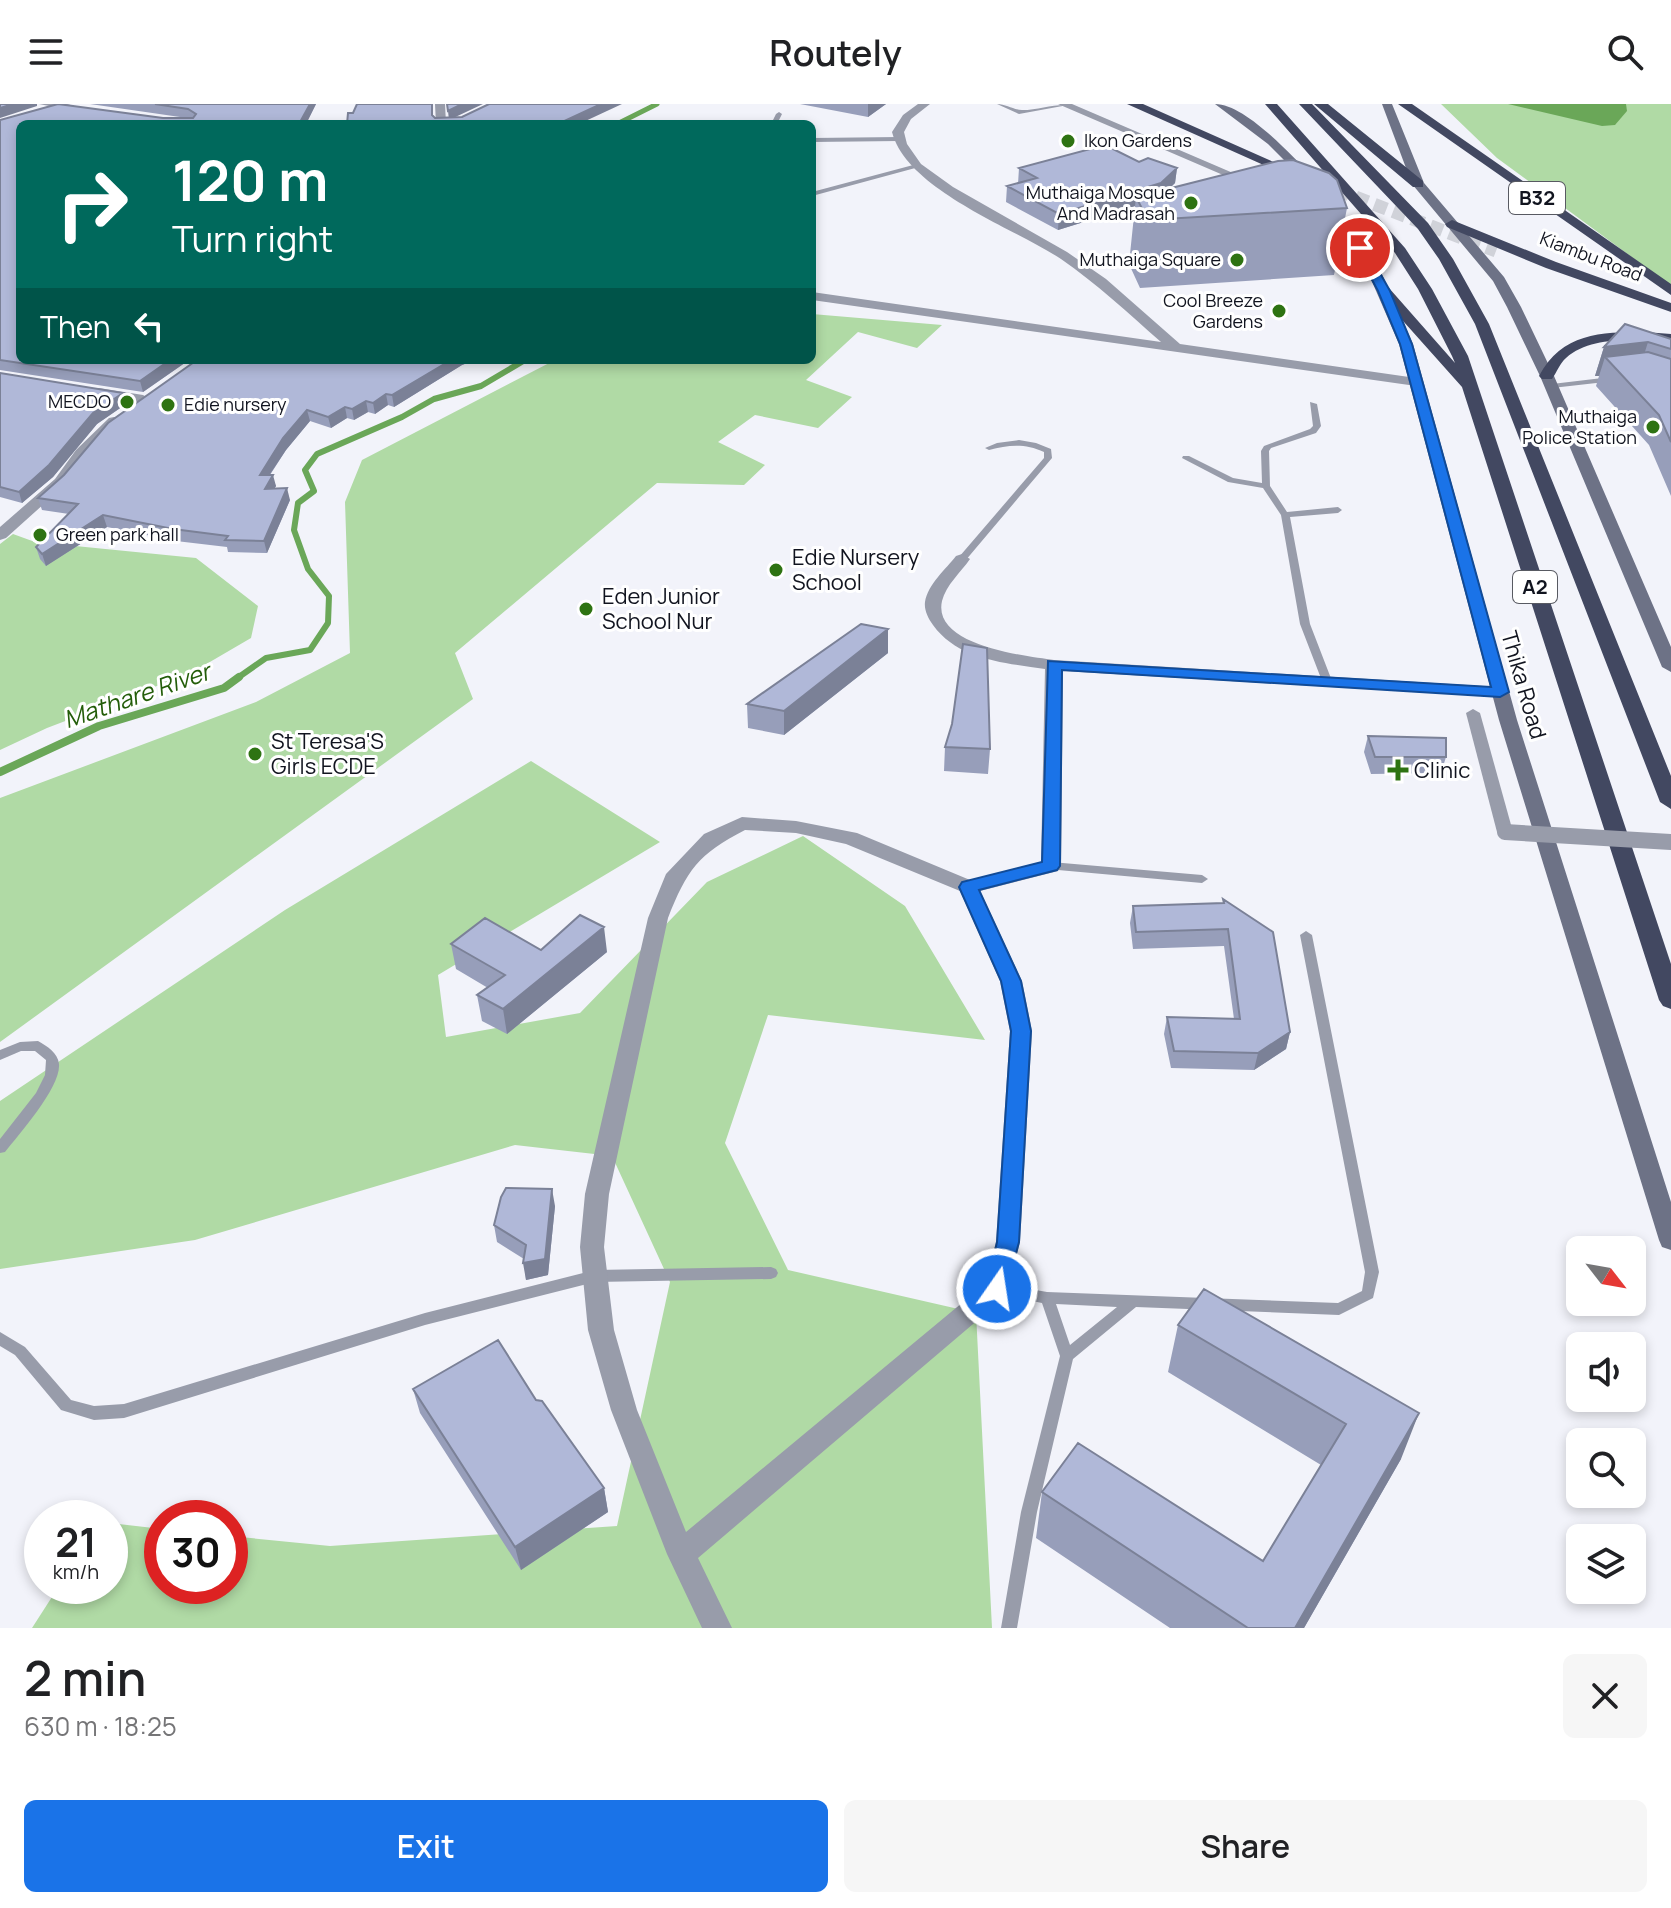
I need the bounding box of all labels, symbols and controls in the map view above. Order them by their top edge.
text: Routely [769,28,902,77]
icon: menu [24,30,68,74]
icon: search [1603,30,1647,74]
place label: Ikon Gardens [1084,128,1192,152]
marker: Ikon Gardens [1059,132,1077,150]
text: 120 m [172,141,328,218]
icon: right [40,152,144,256]
place label: Muthaiga Mosque And Madrasah [1026,180,1175,225]
road number: B32 [1509,182,1565,214]
marker: Muthaiga Mosque And Madrasah [1182,194,1200,212]
text: Turn right [172,214,333,263]
pin [1326,214,1394,282]
icon: arrive [1338,226,1382,270]
street label: Kiambu Road [1537,226,1646,287]
place label: Muthaiga Square [1080,247,1221,271]
marker: Muthaiga Square [1228,251,1246,269]
place label: Cool Breeze Gardens [1163,288,1263,333]
marker: Cool Breeze Gardens [1270,302,1288,320]
icon: left [127,304,171,348]
text: Then [40,306,111,347]
place label: MECDO [48,389,111,413]
place label: Edie nursery [184,392,287,416]
marker: MECDO [118,393,136,411]
marker: Edie nursery [159,396,177,414]
place label: Muthaiga Police Station [1522,404,1637,449]
marker: Muthaiga Police Station [1644,418,1662,436]
place label: Green park hall [56,522,179,546]
marker: Green park hall [31,526,49,544]
place label: Edie Nursery School [792,542,920,597]
marker: Edie Nursery School [767,561,785,579]
road number: A2 [1513,571,1557,603]
place label: Eden Junior School Nur [602,581,720,636]
marker: Eden Junior School Nur [577,600,595,618]
street label: Thika Road [1494,628,1554,742]
water label: Mathare River [59,653,217,735]
place label: St Teresa'S Girls ECDE [271,726,384,781]
marker: St Teresa'S Girls ECDE [246,745,264,763]
place label: Clinic [1414,755,1470,785]
marker: Clinic [1389,761,1407,779]
north arrow [1566,1236,1646,1316]
map controls [1566,1236,1646,1604]
position arrow [955,1247,1039,1331]
button: sound [1566,1332,1646,1412]
button: search [1566,1428,1646,1508]
speed limit sign: 30 [144,1500,248,1604]
text: 21 [55,1514,97,1569]
button: layers [1566,1524,1646,1604]
text: km/h [53,1558,99,1585]
text: 2 min [24,1645,146,1710]
button: close [1563,1654,1647,1738]
text: 630 m · 18:25 [24,1708,177,1744]
button: Exit [24,1800,828,1892]
button: Share [844,1800,1647,1892]

